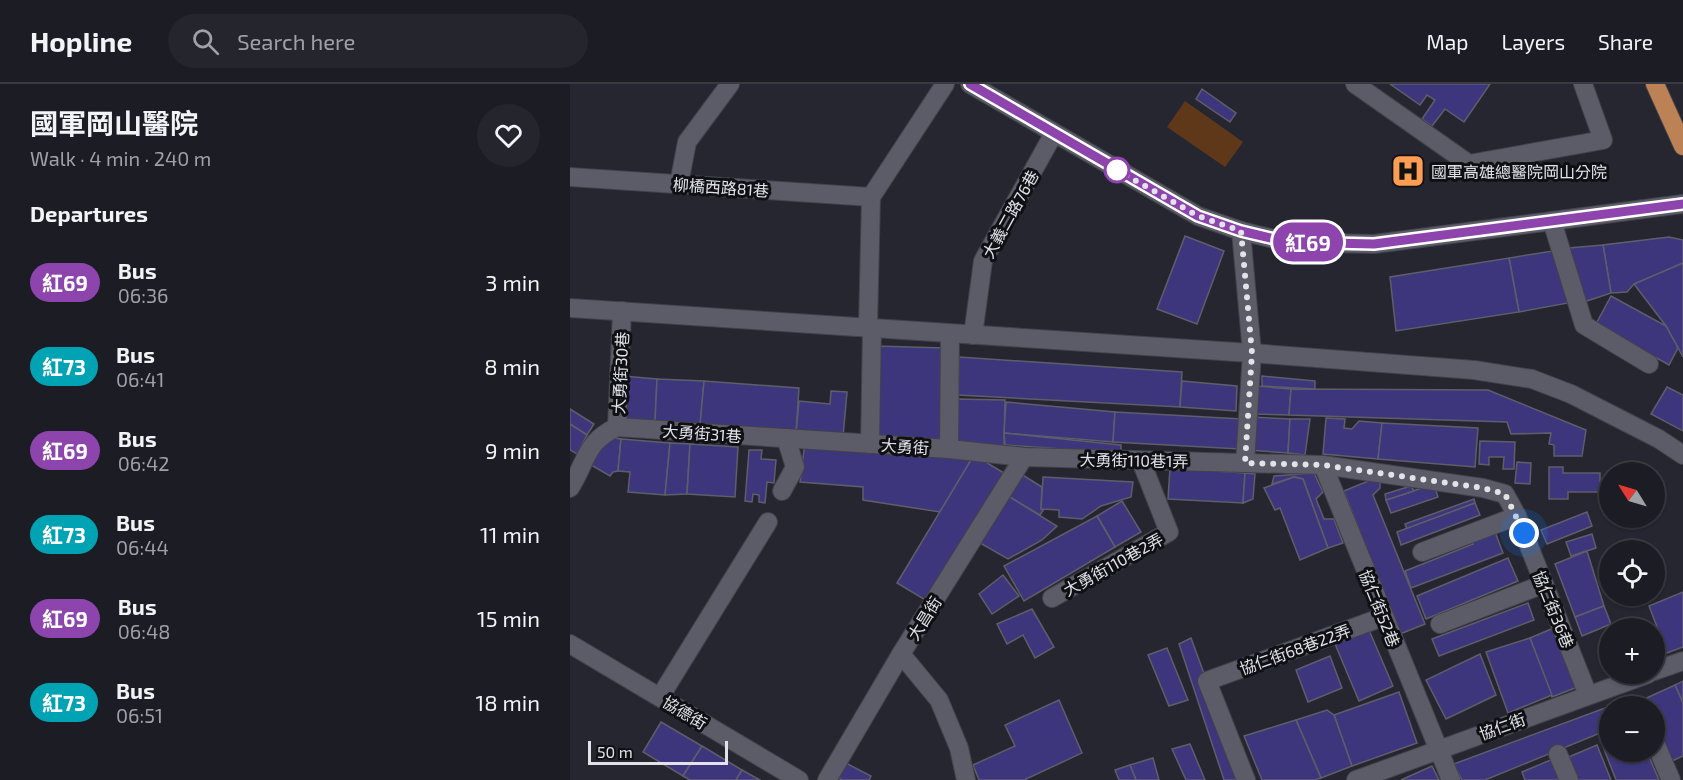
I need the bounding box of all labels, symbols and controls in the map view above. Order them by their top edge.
search box [168,14,588,68]
text: Hopline [30,24,132,58]
icon: search [189,25,222,58]
text: Search here [237,28,355,54]
text: Map [1426,29,1468,54]
text: Layers [1501,29,1565,54]
text: Share [1598,29,1653,54]
button: heart [477,104,540,167]
text: 國軍岡山醫院 [30,106,198,140]
text: Walk · 4 min · 240 m [30,146,211,170]
hospital icon: 國軍高雄總醫院岡山分院 [1390,153,1426,189]
unlabelled marker [1104,157,1130,183]
place label: 國軍高雄總醫院岡山分院 [1431,162,1607,181]
street label: 大義二路76巷 [978,167,1042,261]
street label: 柳橋西路81巷 [672,174,770,200]
text: Departures [30,200,148,226]
line badge: 紅69 [1274,222,1342,262]
text: 紅69 [1285,230,1331,255]
text: Bus [118,257,157,283]
text: 3 min [485,269,540,295]
text: 紅69 [42,270,88,295]
text: 06:36 [118,283,169,307]
street label: 大勇街30巷 [608,331,632,415]
text: Bus [116,341,155,367]
text: 8 min [484,353,540,379]
text: 紅73 [42,354,86,379]
text: 06:41 [116,367,164,391]
street label: 大勇街31巷 [662,421,742,445]
text: Bus [118,425,157,451]
street label: 大勇街 [880,435,930,457]
text: 9 min [485,437,540,463]
text: 紅69 [42,438,88,463]
street label: 大勇街110巷1弄 [1079,450,1189,470]
text: 06:42 [118,451,170,475]
north arrow [1599,462,1665,528]
map controls [1599,462,1665,762]
text: Bus [116,509,155,535]
your location [1509,518,1539,548]
text: 11 min [480,521,540,547]
text: 紅73 [42,522,86,547]
street label: 大勇街110巷2弄 [1060,529,1166,599]
text: 06:44 [116,535,169,559]
button: locate [1599,540,1665,606]
street label: 協仁街52巷 [1356,567,1404,649]
street label: 協仁街36巷 [1530,567,1578,651]
text: Bus [118,593,157,619]
street label: 大昌街 [903,593,945,643]
text: 15 min [477,605,540,631]
text: 紅69 [42,606,88,631]
button: + [1599,618,1665,684]
text: 06:48 [118,619,170,643]
street label: 協仁街68巷22弄 [1237,620,1353,678]
text: Bus [116,677,155,703]
text: 18 min [475,689,540,715]
text: 紅73 [42,690,86,715]
street label: 協德街 [660,691,710,733]
button: − [1599,696,1665,762]
text: 06:51 [116,703,163,727]
street label: 協仁街 [1476,709,1528,743]
scale bar [588,738,728,766]
text: 50 m [597,742,633,761]

